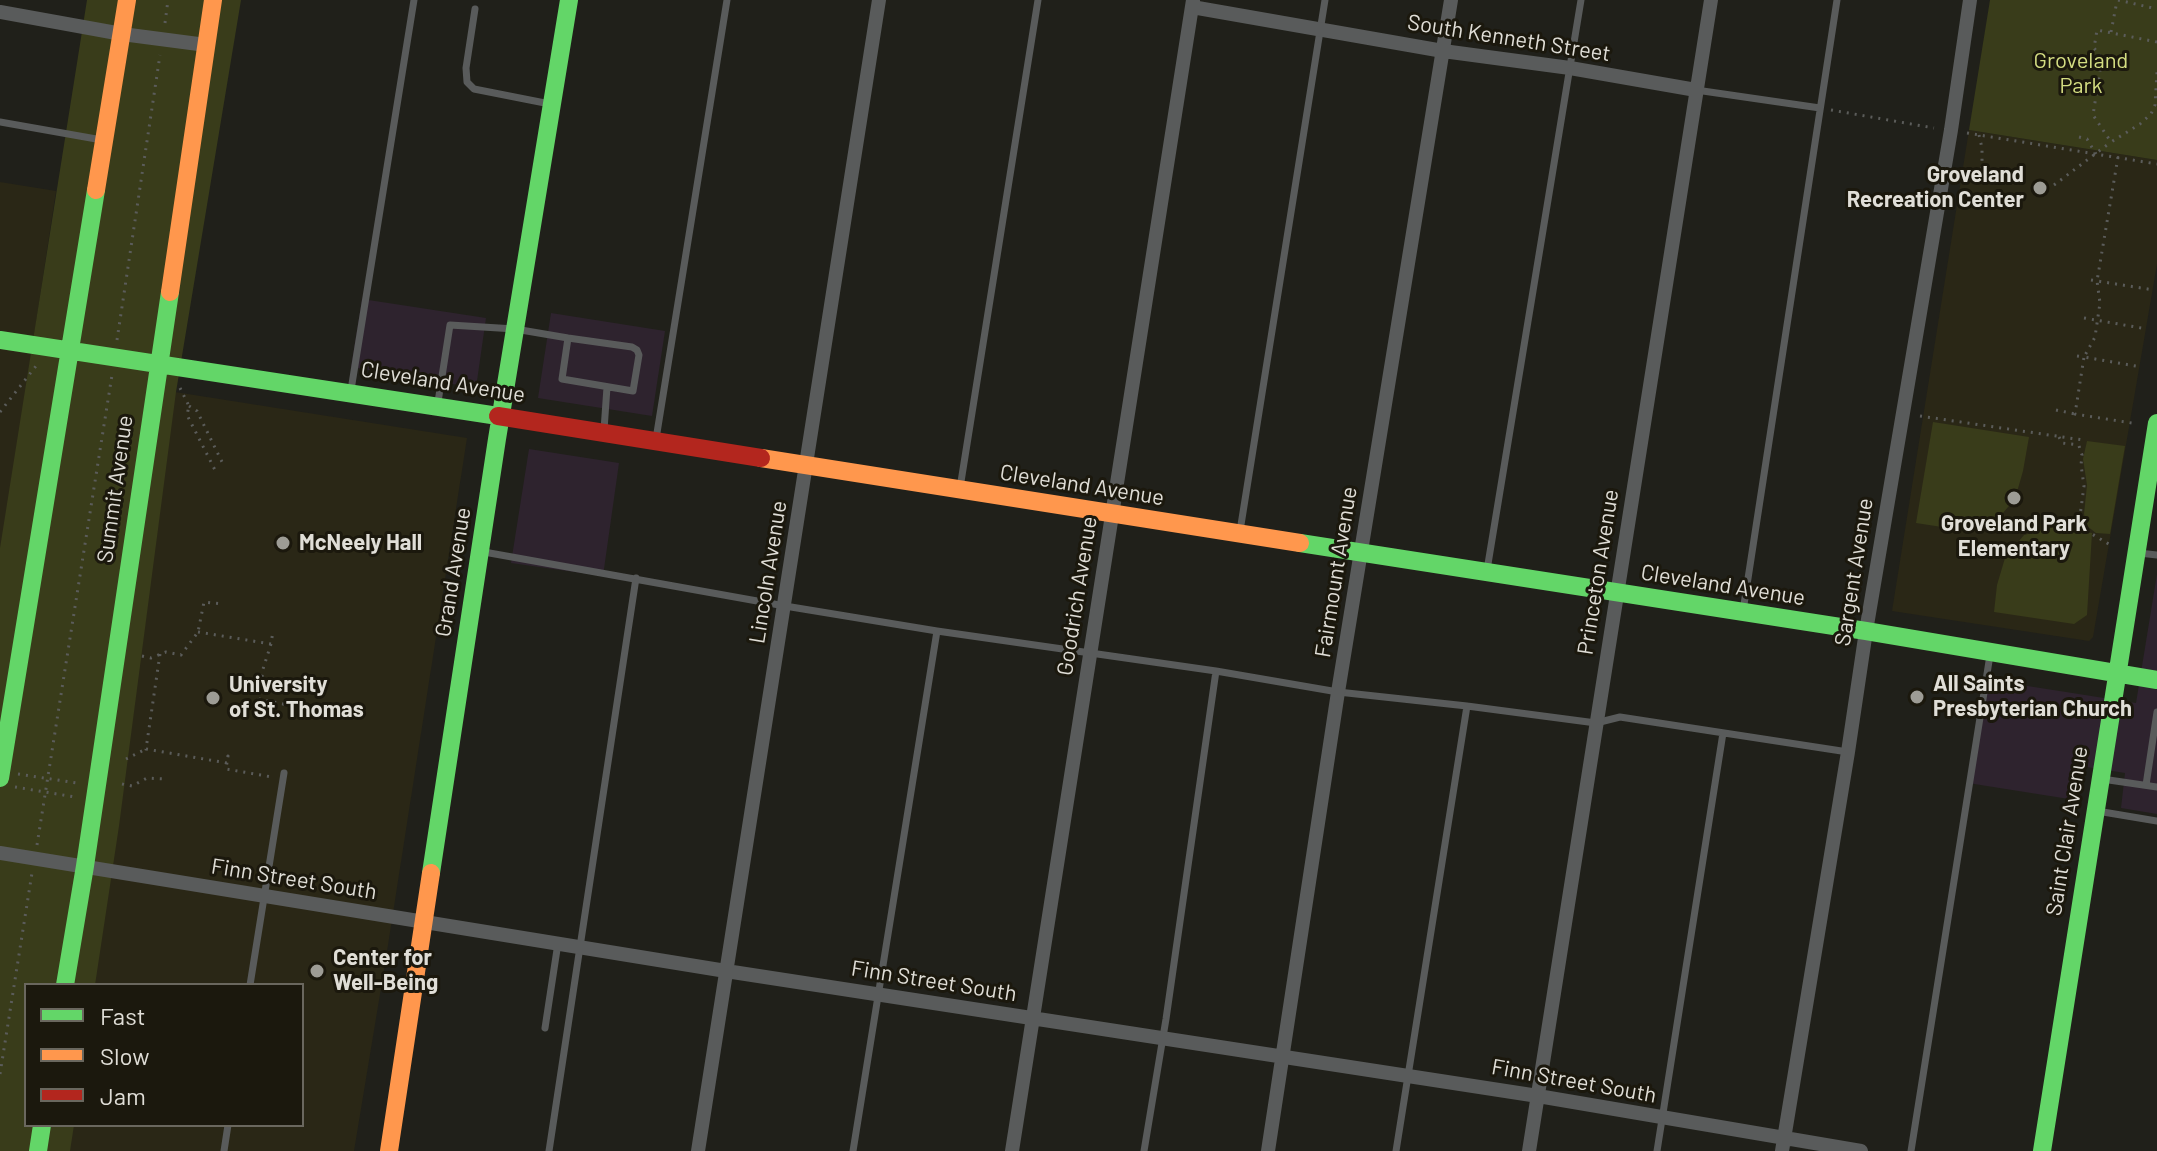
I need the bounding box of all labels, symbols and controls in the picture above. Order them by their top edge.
street label: South Kenneth Street [1406,9,1612,67]
park label: Groveland Park [2034,48,2128,100]
place label: Groveland Recreation Center [1847,162,2024,214]
marker: Groveland Recreation Center [2031,179,2049,197]
street label: Cleveland Avenue [359,356,527,408]
street label: Summit Avenue [92,413,138,565]
street label: Cleveland Avenue [998,459,1166,511]
street label: Fairmount Avenue [1309,485,1363,659]
street label: Princeton Avenue [1572,487,1624,657]
marker: Groveland Park Elementary [2005,489,2023,507]
street label: Sargent Avenue [1829,496,1879,648]
street label: Lincoln Avenue [744,499,792,645]
street label: Grand Avenue [430,505,476,639]
place label: Groveland Park Elementary [1941,511,2087,562]
street label: Goodrich Avenue [1051,515,1103,677]
place label: McNeely Hall [299,530,422,556]
marker: McNeely Hall [274,534,292,552]
street label: Cleveland Avenue [1639,559,1807,611]
place label: All Saints Presbyterian Church [1933,671,2132,722]
place label: University of St. Thomas [229,672,364,724]
marker: All Saints Presbyterian Church [1908,688,1926,706]
marker: University of St. Thomas [204,689,222,707]
street label: Saint Clair Avenue [2041,744,2093,918]
street label: Finn Street South [209,853,379,905]
place label: Center for Well-Being [333,945,438,996]
street label: Finn Street South [849,955,1019,1007]
marker: Center for Well-Being [308,962,326,980]
legend [24,983,304,1127]
text: Fast [100,1001,145,1030]
text: Slow [100,1041,149,1070]
street label: Finn Street South [1489,1053,1659,1109]
text: Jam [100,1081,146,1110]

